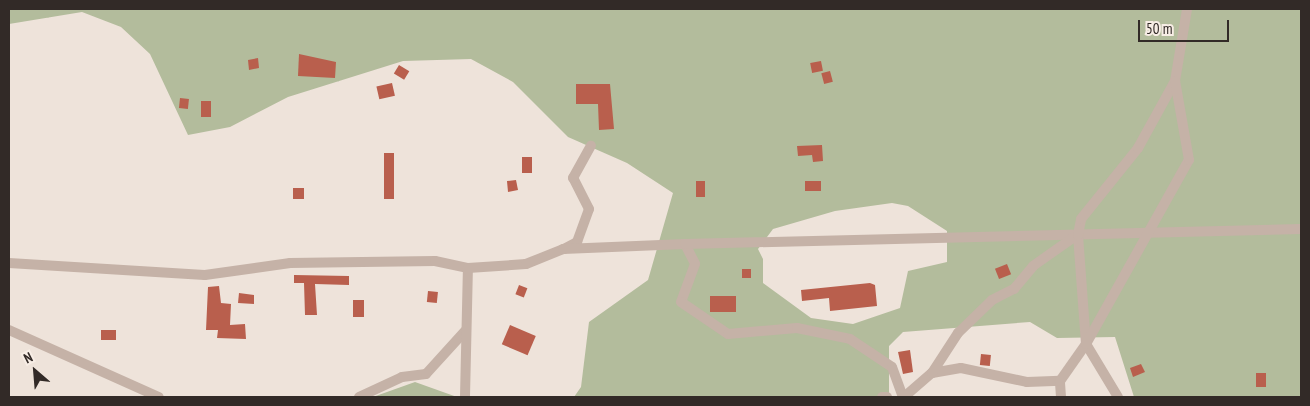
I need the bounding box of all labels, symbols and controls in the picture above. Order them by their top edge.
scale bar [1140,10,1231,42]
text: 50 m [1146,19,1172,38]
north arrow [10,346,60,396]
text: N [21,348,36,367]

